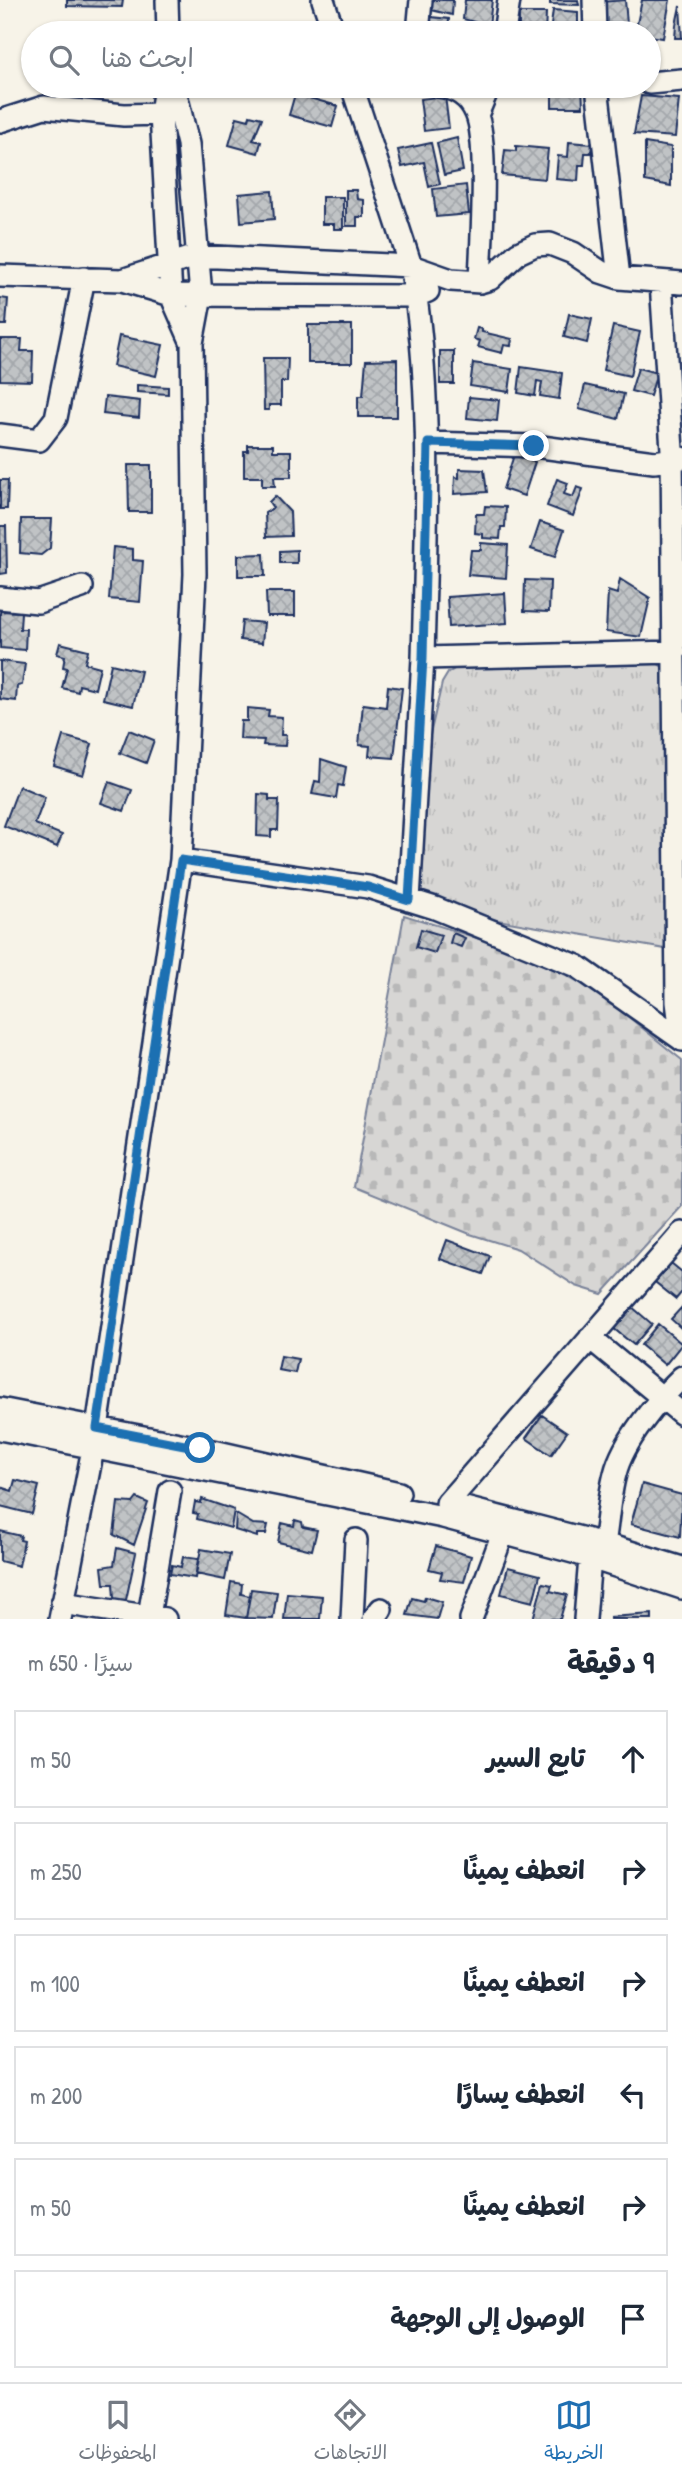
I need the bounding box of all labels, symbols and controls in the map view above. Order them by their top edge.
search box [21,21,661,98]
text: ابحث هنا [101,40,194,75]
icon: search [45,41,83,79]
route end [518,430,549,461]
route start [184,1432,215,1463]
text: 9 دقيقة [567,1642,654,1682]
text: سيرًا · 650 m [28,1647,133,1678]
text: تابع السير [486,1740,585,1775]
icon: ahead [614,1740,652,1778]
text: 50 m [30,1744,71,1775]
text: انعطف يمينًا [463,1852,585,1887]
icon: right [614,1852,652,1890]
text: 250 m [30,1856,82,1887]
text: انعطف يمينًا [463,1964,585,1999]
icon: right [614,1964,652,2002]
text: 100 m [30,1968,80,1999]
text: انعطف يسارًا [456,2076,585,2111]
icon: left [614,2076,652,2114]
text: 200 m [30,2080,82,2111]
text: انعطف يمينًا [463,2188,585,2223]
icon: right [614,2188,652,2226]
text: 50 m [30,2192,71,2223]
text: الوصول إلى الوجهة [390,2300,585,2335]
icon: arrive [614,2300,652,2338]
tab: المحفوظات [79,2396,157,2469]
tab: الاتجاهات [314,2396,387,2469]
tab: الخريطة [544,2396,603,2469]

